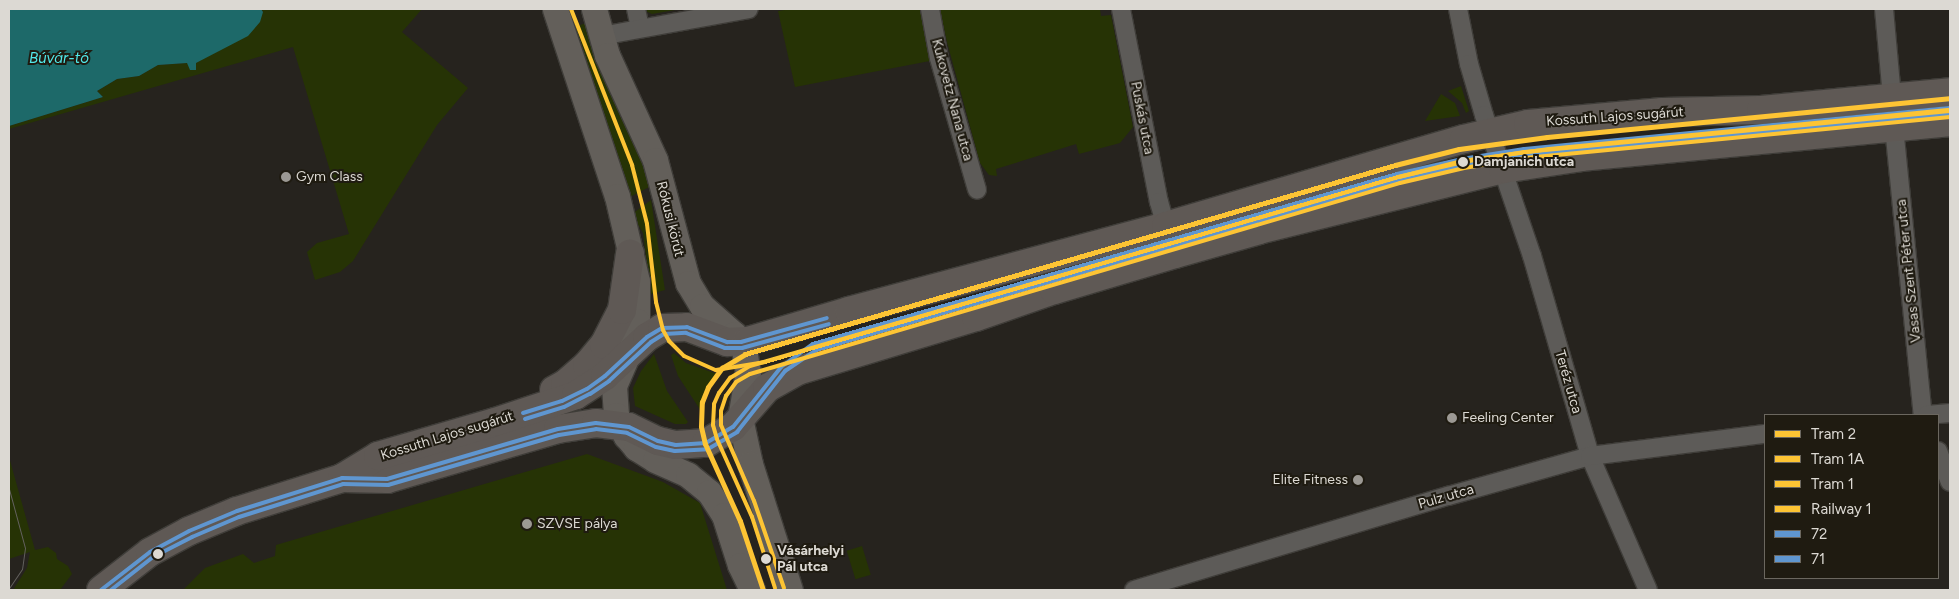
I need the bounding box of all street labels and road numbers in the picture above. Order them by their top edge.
street label: Kukovetz Nana utca [928,37,976,163]
street label: Puskás utca [1127,80,1157,156]
street label: Kossuth Lajos sugárút [1546,104,1684,130]
street label: Rókusi körút [652,179,688,259]
street label: Vasas Szent Péter utca [1893,198,1925,344]
street label: Teréz utca [1551,348,1585,416]
street label: Kossuth Lajos sugárút [379,408,515,464]
street label: Pulz utca [1416,481,1476,513]

